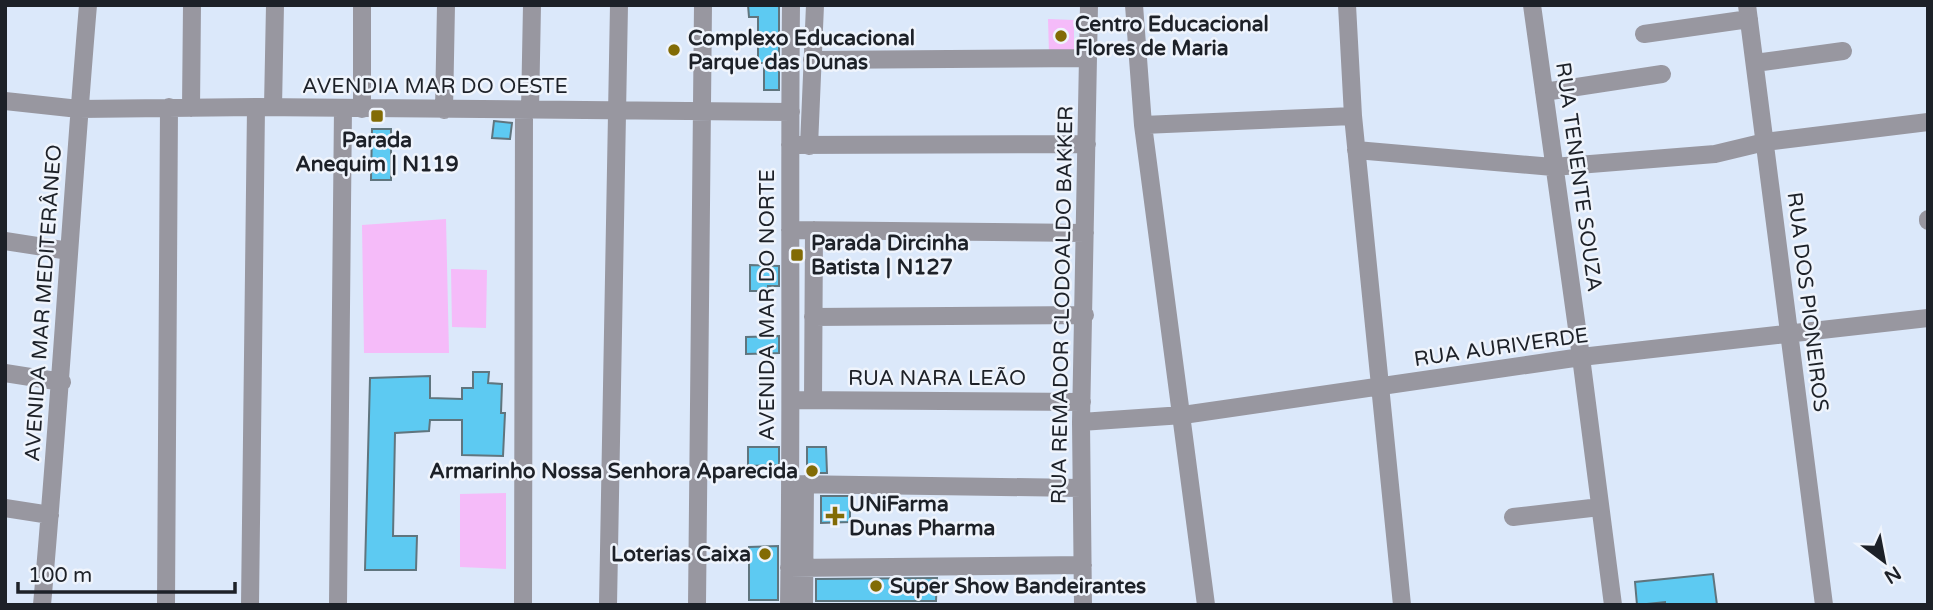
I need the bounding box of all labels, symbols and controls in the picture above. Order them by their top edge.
place label: Centro Educacional Flores de Maria [1075,12,1269,61]
place label: Complexo Educacional Parque das Dunas [688,26,915,75]
marker: Centro Educacional Flores de Maria [1053,28,1069,44]
marker: Complexo Educacional Parque das Dunas [666,42,682,58]
street label: RUA TENENTE SOUZA [1550,61,1607,293]
street label: AVENDIA MAR DO OESTE [302,74,568,99]
street label: RUA REMADOR CLODOALDO BAKKER [1047,106,1078,504]
marker: Parada Anequim | N119 [369,108,385,124]
place label: Parada Anequim | N119 [295,128,459,177]
street label: AVENIDA MAR MEDITERÂNEO [20,144,67,462]
street label: AVENIDA MAR DO NORTE [755,169,780,441]
street label: RUA DOS PIONEIROS [1782,191,1833,413]
place label: Parada Dircinha Batista | N127 [811,231,969,280]
marker: Parada Dircinha Batista | N127 [789,247,805,263]
street label: RUA AURIVERDE [1412,323,1590,372]
street label: RUA NARA LEÃO [848,366,1026,391]
place label: Armarinho Nossa Senhora Aparecida [429,459,798,484]
marker: Armarinho Nossa Senhora Aparecida [804,463,820,479]
place label: UNiFarma Dunas Pharma [849,492,995,541]
marker: UNiFarma Dunas Pharma [827,508,843,524]
north arrow [1849,526,1919,596]
place label: Loterias Caixa [611,542,751,567]
marker: Loterias Caixa [757,546,773,562]
scale bar [18,550,234,594]
text: N [1880,561,1905,588]
text: 100 m [28,563,92,588]
place label: Super Show Bandeirantes [890,574,1146,599]
marker: Super Show Bandeirantes [868,578,884,594]

